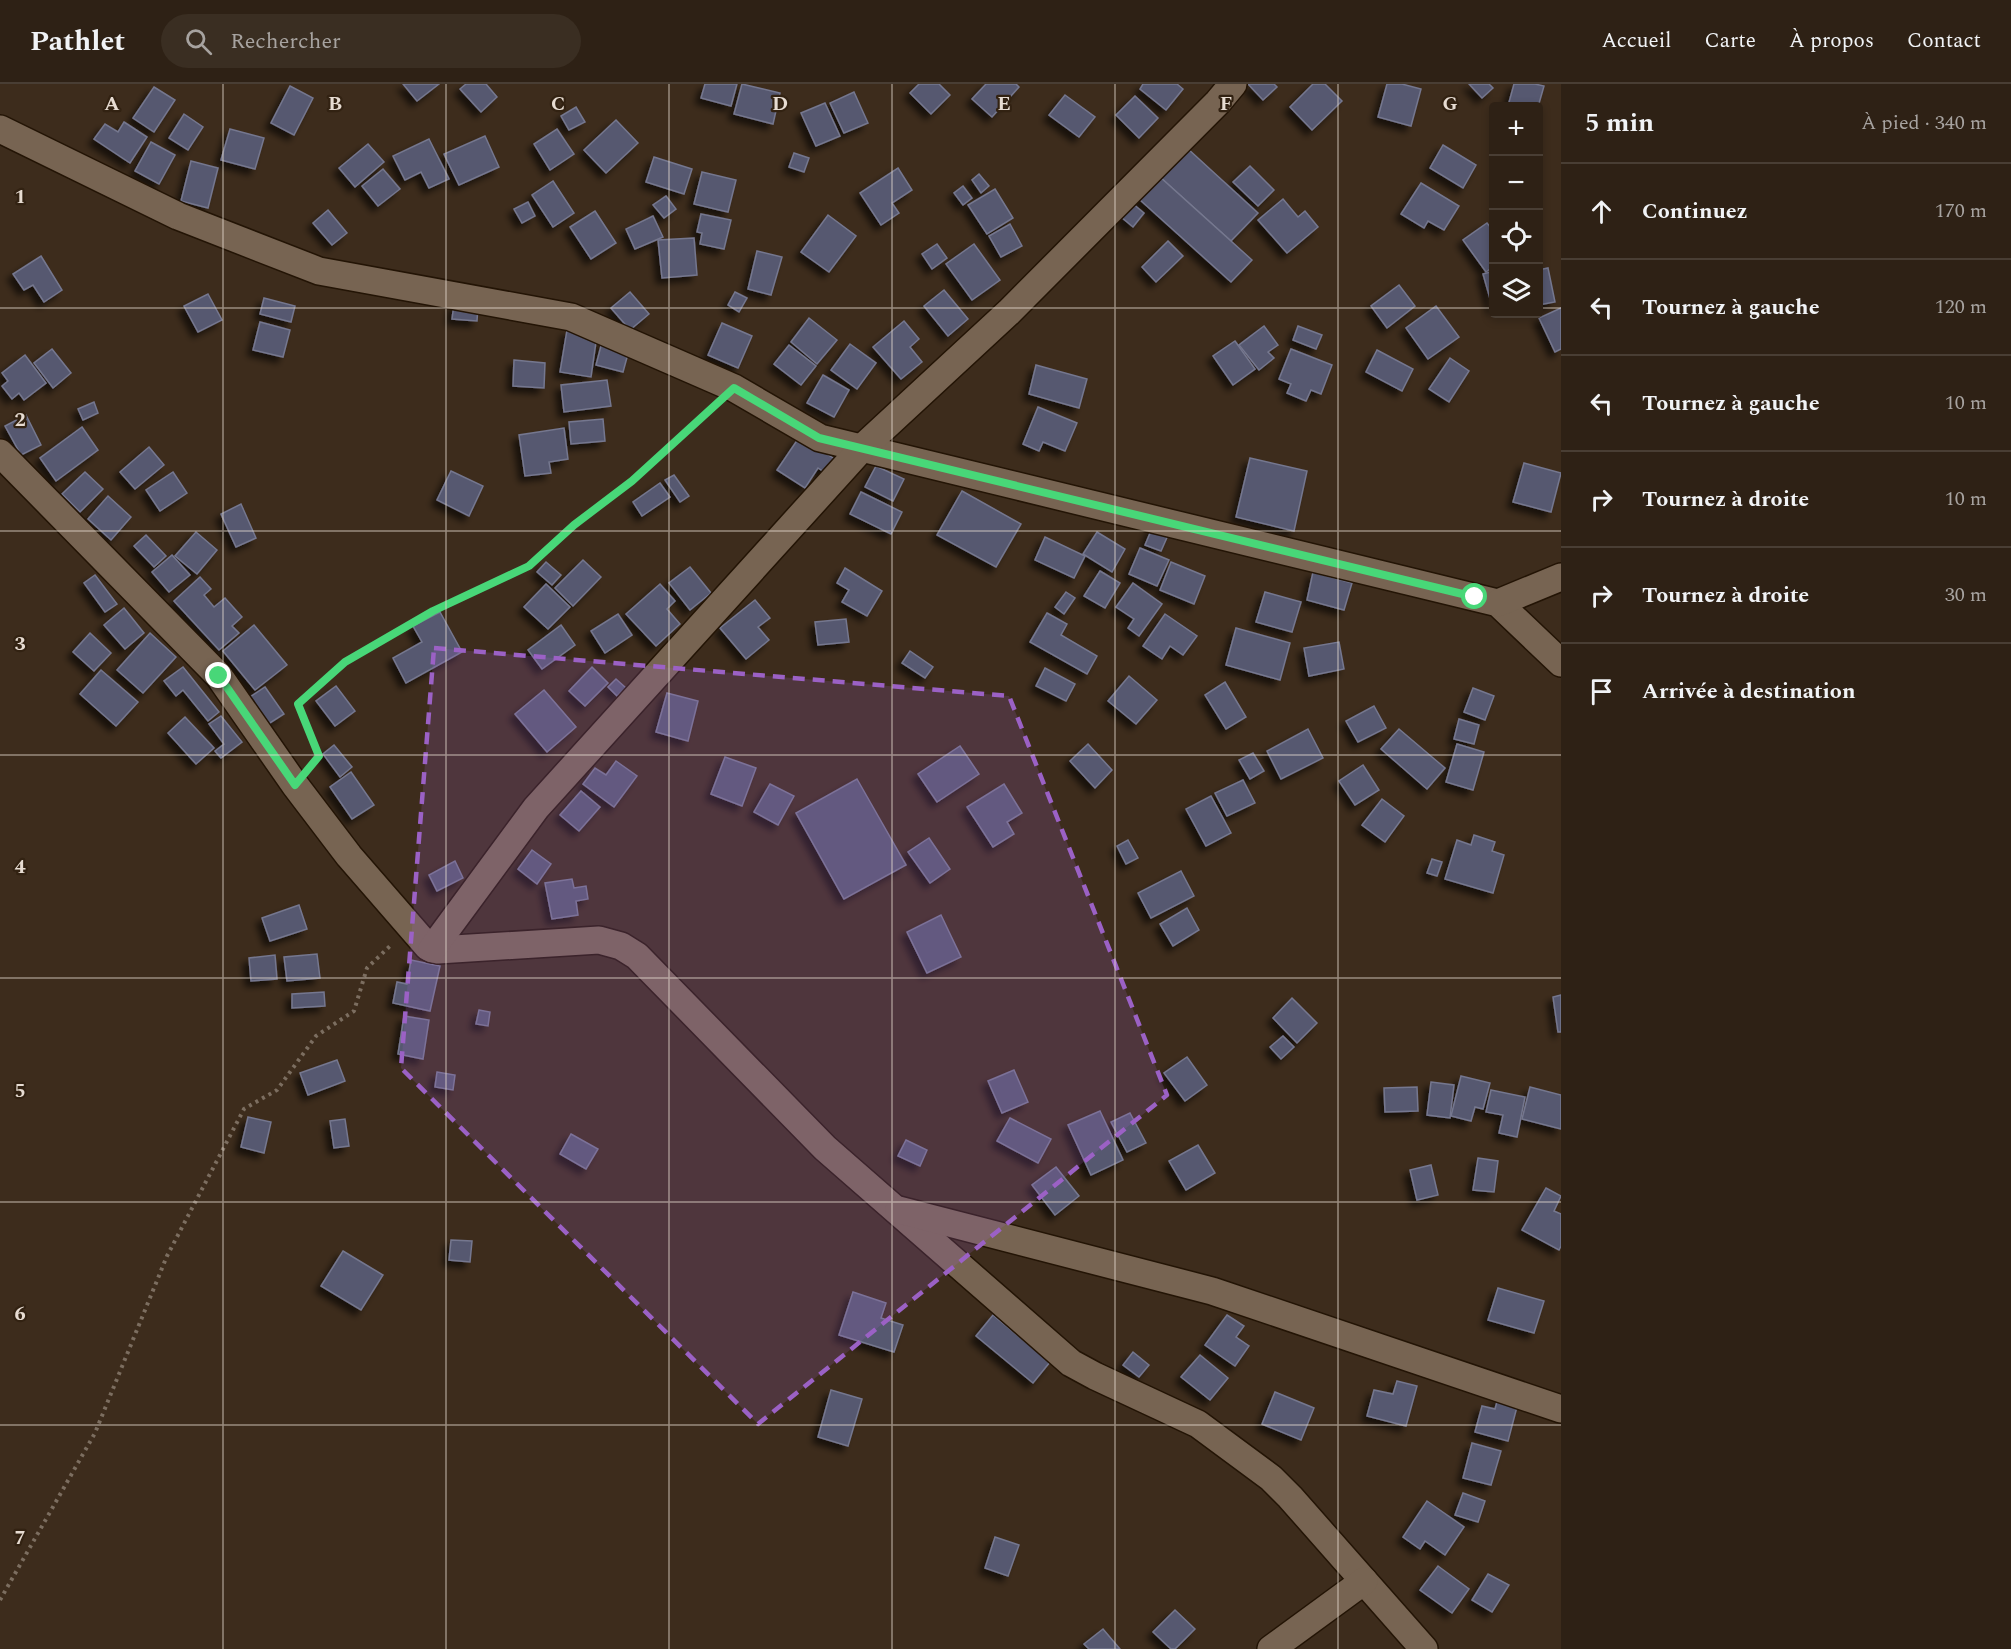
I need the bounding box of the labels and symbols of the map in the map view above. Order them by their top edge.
text: A [104,89,120,119]
text: B [328,89,342,119]
text: C [551,89,565,119]
text: D [772,89,788,119]
text: E [997,89,1011,119]
text: F [1220,89,1232,119]
text: G [1442,89,1458,119]
text: 1 [14,182,26,212]
text: 2 [14,405,26,435]
route start [1461,583,1487,609]
text: 3 [14,629,26,659]
route end [205,662,231,688]
text: 4 [14,852,26,882]
text: 5 [14,1076,26,1106]
text: 6 [14,1299,26,1329]
text: 7 [14,1523,26,1553]

